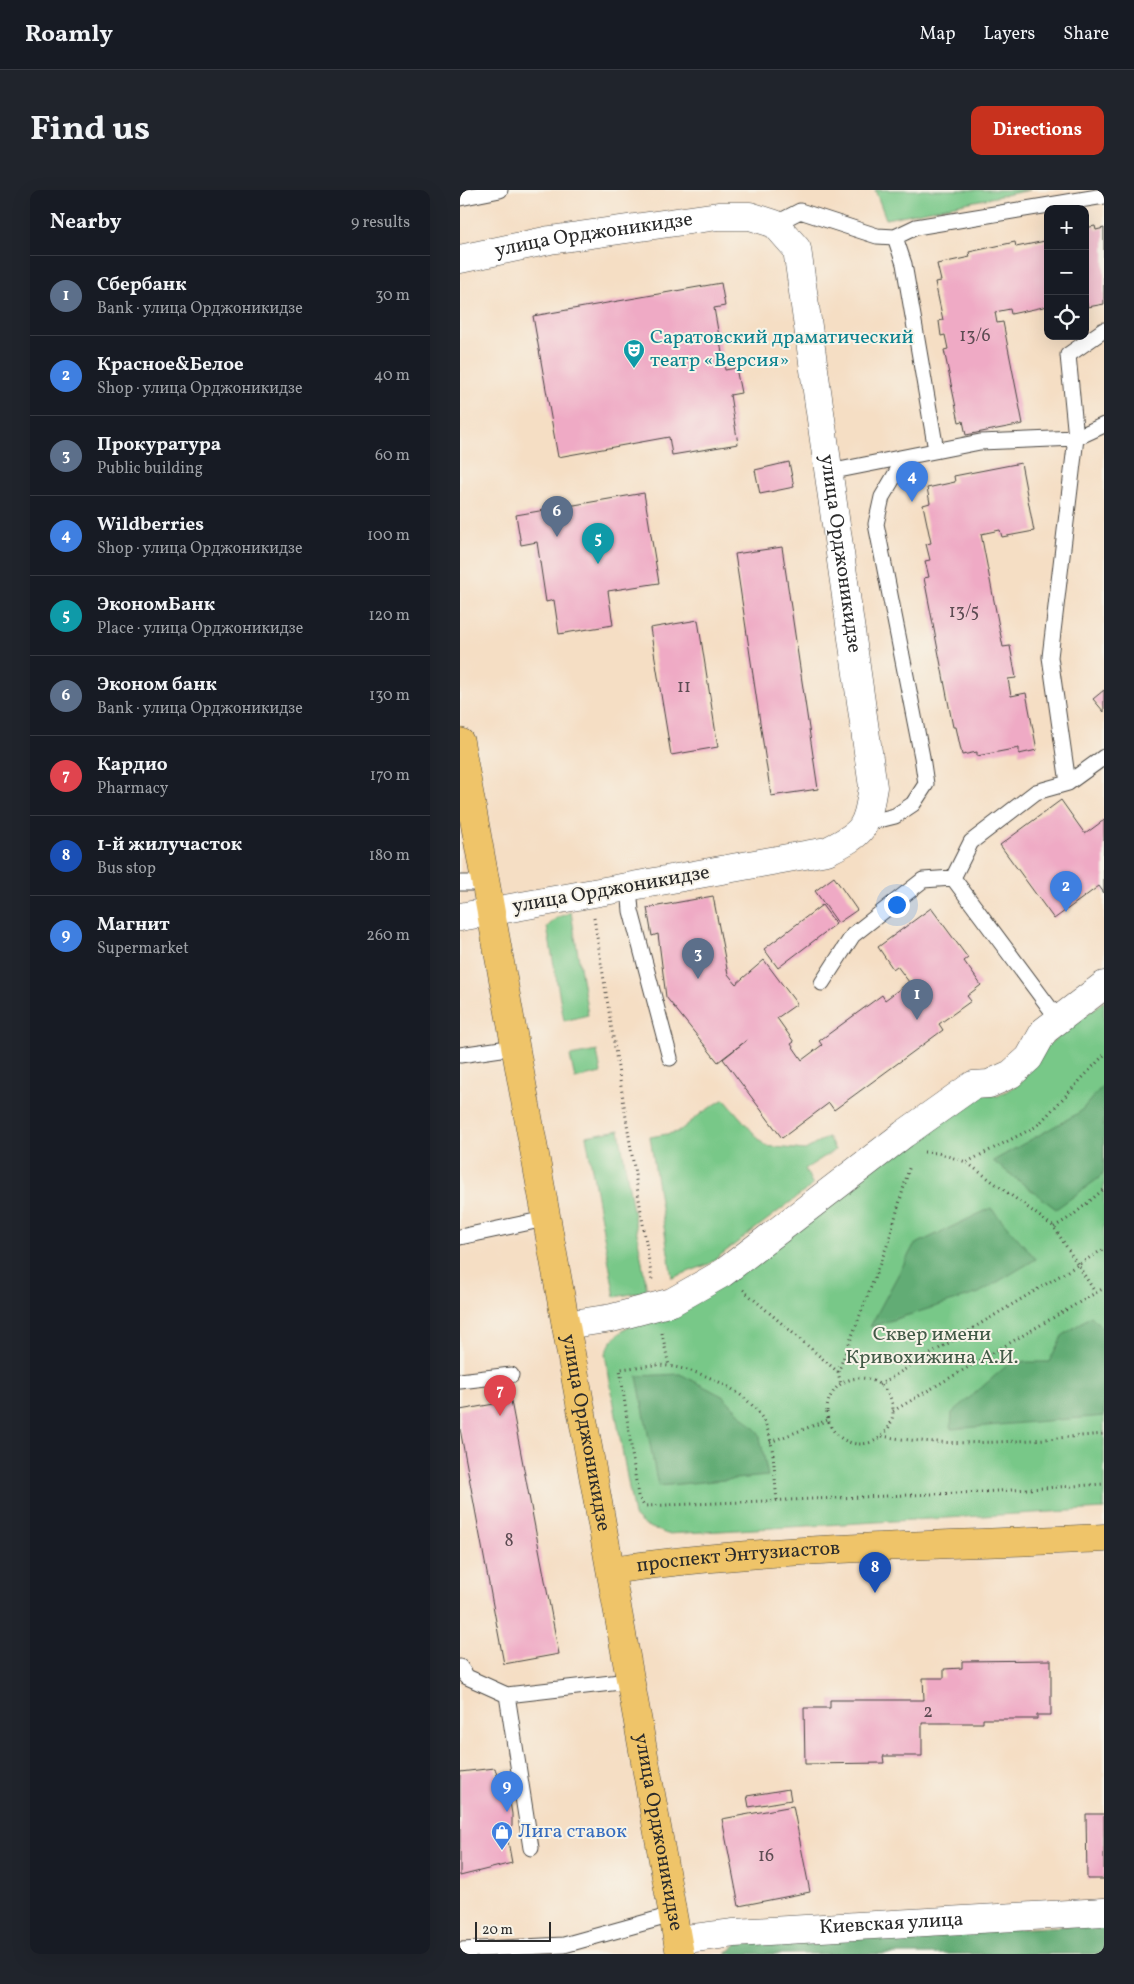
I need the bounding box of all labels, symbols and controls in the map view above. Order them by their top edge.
text: Roamly [25,18,113,52]
text: Map [919,22,955,47]
text: Layers [983,22,1035,47]
text: Share [1063,22,1109,47]
text: Find us [30,106,150,154]
button: Directions [971,106,1104,155]
map controls [1044,205,1089,340]
button: + [1044,205,1089,250]
street label: улица Орджоникидзе [492,206,695,265]
text: Nearby [50,208,121,237]
text: 9 results [351,212,410,234]
button: − [1044,250,1089,295]
text: Сбербанк [97,272,187,298]
text: 1 [63,285,69,307]
text: 30 m [375,285,410,307]
button: locate [1044,295,1089,340]
text: Bank · улица Орджоникидзе [97,298,303,320]
place label: Саратовский драматический театр «Версия» [650,324,914,375]
house number: 13/6 [959,324,991,349]
theatre icon: Саратовский драматический театр «Версия» [622,338,646,369]
text: Красное&Белое [97,352,244,378]
text: 2 [62,365,70,387]
text: 40 m [374,365,410,387]
text: Shop · улица Орджоникидзе [97,378,303,400]
text: Прокуратура [97,432,221,458]
text: 3 [62,445,70,467]
text: 60 m [375,445,410,467]
street label: улица Орджоникидзе [812,453,868,655]
text: Public building [97,458,203,480]
pin: 4 [896,461,928,502]
pin: 6 [541,496,573,537]
text: Wildberries [97,512,204,538]
pin: 5 [582,523,614,564]
text: 4 [61,525,71,547]
text: 100 m [367,525,410,547]
text: Shop · улица Орджоникидзе [97,538,303,560]
text: ЭкономБанк [97,592,215,618]
house number: 13/5 [949,600,979,625]
text: 5 [62,605,70,627]
text: 120 m [368,605,410,627]
text: Place · улица Орджоникидзе [97,618,303,640]
text: Эконом банк [97,672,217,698]
house number: 11 [677,675,691,700]
text: 6 [62,685,70,707]
text: 130 m [369,685,410,707]
text: Bank · улица Орджоникидзе [97,698,303,720]
text: Кардио [97,752,168,778]
text: 7 [62,765,70,787]
text: 170 m [370,765,410,787]
text: Pharmacy [97,778,168,800]
text: 1-й жилучасток [97,832,242,858]
text: 8 [62,845,70,867]
text: 180 m [369,845,410,867]
text: Bus stop [97,858,156,880]
street label: улица Орджоникидзе [510,859,712,921]
pin: 2 [1050,871,1082,912]
your location [884,892,910,918]
text: Магнит [97,912,170,938]
text: 9 [62,925,70,947]
text: 260 m [366,925,410,947]
text: Supermarket [97,938,189,960]
pin: 3 [682,938,714,979]
pin: 1 [901,979,933,1020]
park label: Сквер имени Кривохижина А.И. [846,1321,1018,1372]
street label: улица Орджоникидзе [554,1332,617,1534]
pin: 7 [484,1375,516,1416]
house number: 8 [504,1529,514,1554]
street label: проспект Энтузиастов [635,1535,841,1580]
pin: 8 [859,1552,891,1593]
house number: 2 [923,1700,933,1725]
street label: улица Орджоникидзе [626,1731,690,1933]
pin: 9 [491,1771,523,1812]
place label: Лига ставок [518,1818,627,1846]
shop icon: Лига ставок [490,1820,514,1851]
house number: 16 [758,1844,774,1869]
street label: Киевская улица [818,1906,964,1942]
scale bar [475,1919,551,1942]
text: 20 m [482,1921,513,1940]

